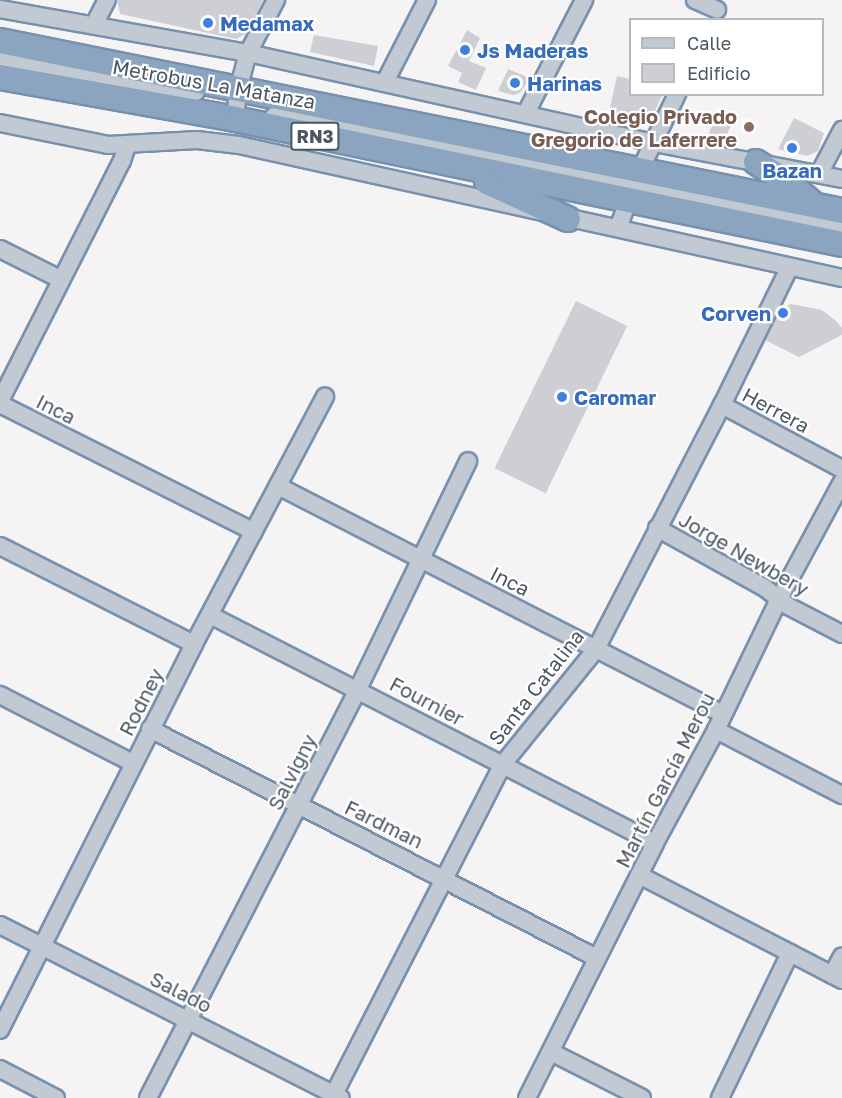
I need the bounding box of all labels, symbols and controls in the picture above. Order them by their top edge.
place label: Medamax [220,11,314,35]
marker: Medamax [201,16,215,30]
legend [629,18,824,96]
text: Calle [687,32,731,54]
place label: Js Maderas [477,38,588,62]
marker: Js Maderas [458,43,472,57]
street label: Metrobus La Matanza [111,54,317,114]
text: Edificio [687,62,751,84]
place label: Harinas [527,71,602,95]
marker: Harinas [508,76,522,90]
place label: Colegio Privado Gregorio de Laferrere [531,104,737,151]
marker: Colegio Privado Gregorio de Laferrere [742,120,756,134]
road number: RN3 [290,121,340,151]
marker: Bazan [785,141,799,155]
place label: Bazan [762,158,822,182]
place label: Corven [701,301,771,325]
marker: Corven [776,306,790,320]
street label: Herrera [738,382,814,438]
place label: Caromar [574,385,656,409]
street label: Inca [32,389,80,429]
marker: Caromar [555,390,569,404]
street label: Jorge Newbery [675,507,813,601]
street label: Inca [486,561,534,601]
street label: Santa Catalina [483,625,589,749]
street label: Rodney [114,664,168,740]
street label: Fournier [386,671,468,731]
street label: Martín García Merou [610,688,720,872]
street label: Salvigny [263,730,321,814]
street label: Fardman [341,795,427,853]
street label: Salado [146,966,216,1018]

